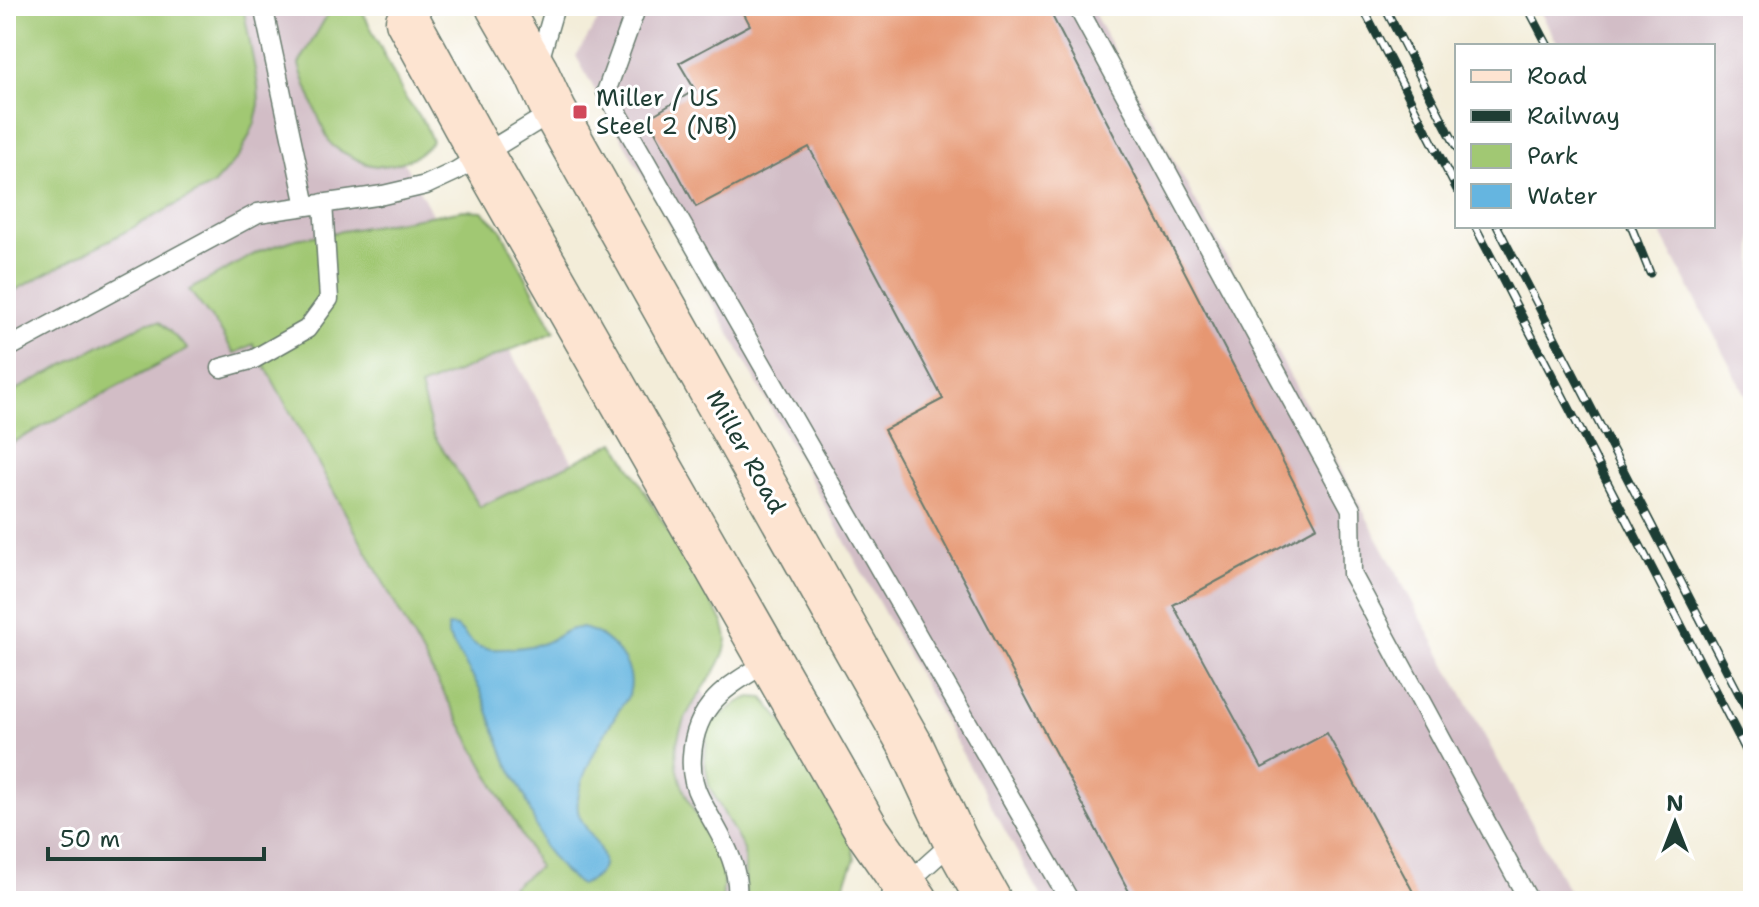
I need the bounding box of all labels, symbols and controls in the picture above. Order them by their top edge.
legend [1455,44,1715,228]
text: Road [1527,60,1587,92]
place label: Miller / US Steel 2 (NB) [596,82,737,142]
text: Railway [1527,100,1620,132]
marker: Miller / US Steel 2 (NB) [571,103,589,121]
text: Park [1527,140,1579,172]
text: Water [1527,180,1598,212]
street label: Miller Road [699,384,793,520]
north arrow [1635,783,1715,863]
text: N [1666,789,1684,818]
scale bar [48,811,264,861]
text: 50 m [60,823,120,855]

